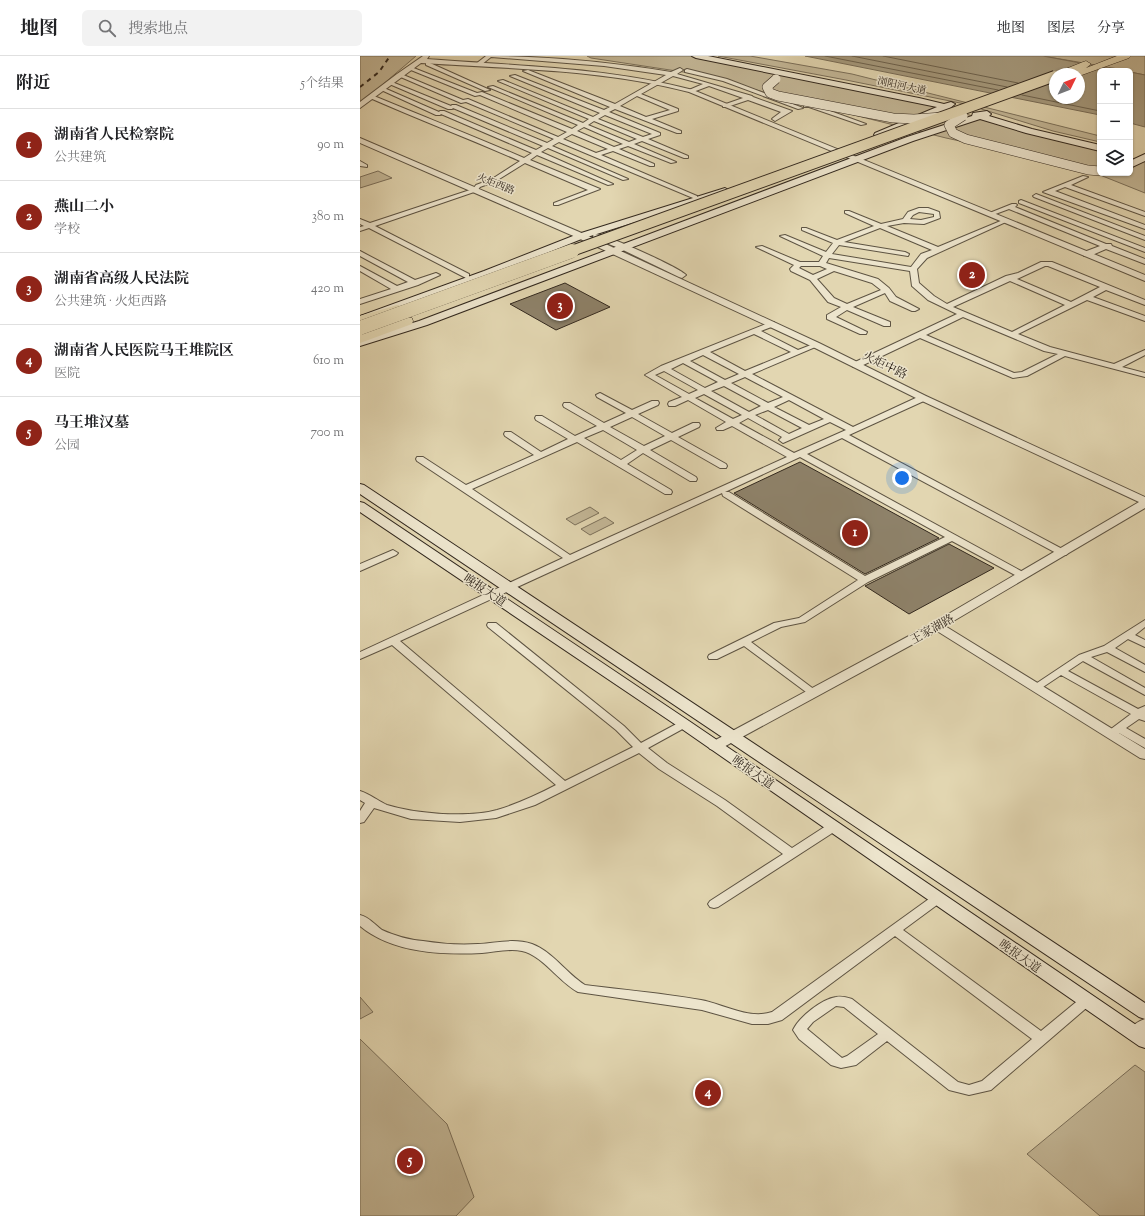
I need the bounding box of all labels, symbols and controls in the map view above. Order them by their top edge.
search box [82,10,362,46]
text: 地图 [20,16,58,43]
icon: search [96,17,118,39]
text: 搜索地点 [128,19,188,40]
text: 地图 [997,19,1025,39]
text: 图层 [1047,19,1075,39]
text: 分享 [1097,19,1125,39]
north arrow [1049,68,1085,104]
map controls [1097,68,1133,176]
button: + [1097,68,1133,104]
text: 附近 [16,72,50,96]
street label: 浏阳河大道 [876,74,928,99]
text: 5个结果 [301,75,344,93]
button: − [1097,104,1133,140]
text: 湖南省人民检察院 [54,125,174,146]
text: 1 [27,136,31,154]
text: 90 m [317,136,344,154]
button: layers [1097,140,1133,176]
text: 公共建筑 [54,149,106,167]
street label: 火炬西路 [474,170,517,199]
text: 燕山二小 [54,197,114,218]
text: 2 [26,208,32,226]
text: 380 m [312,208,344,226]
text: 学校 [54,221,80,239]
pin: 2 [959,260,985,290]
text: 湖南省高级人民法院 [54,269,189,290]
text: 3 [26,280,32,298]
text: 420 m [311,280,344,298]
pin: 3 [547,291,573,321]
text: 公共建筑 · 火炬西路 [54,293,167,311]
text: 湖南省人民医院马王堆院区 [54,341,234,362]
street label: 火炬中路 [859,347,910,385]
text: 4 [26,352,32,370]
text: 610 m [313,352,344,370]
text: 医院 [54,365,80,383]
text: 马王堆汉墓 [54,413,129,434]
text: 5 [27,424,31,442]
text: 700 m [310,424,344,442]
text: 公园 [54,437,80,455]
your location [892,468,912,488]
pin: 1 [842,518,868,548]
street label: 晚报大道 [460,570,509,612]
street label: 王家湖路 [907,610,958,649]
street label: 晚报大道 [728,752,777,794]
street label: 晚报大道 [995,936,1044,978]
pin: 4 [695,1078,721,1108]
pin: 5 [397,1146,423,1176]

